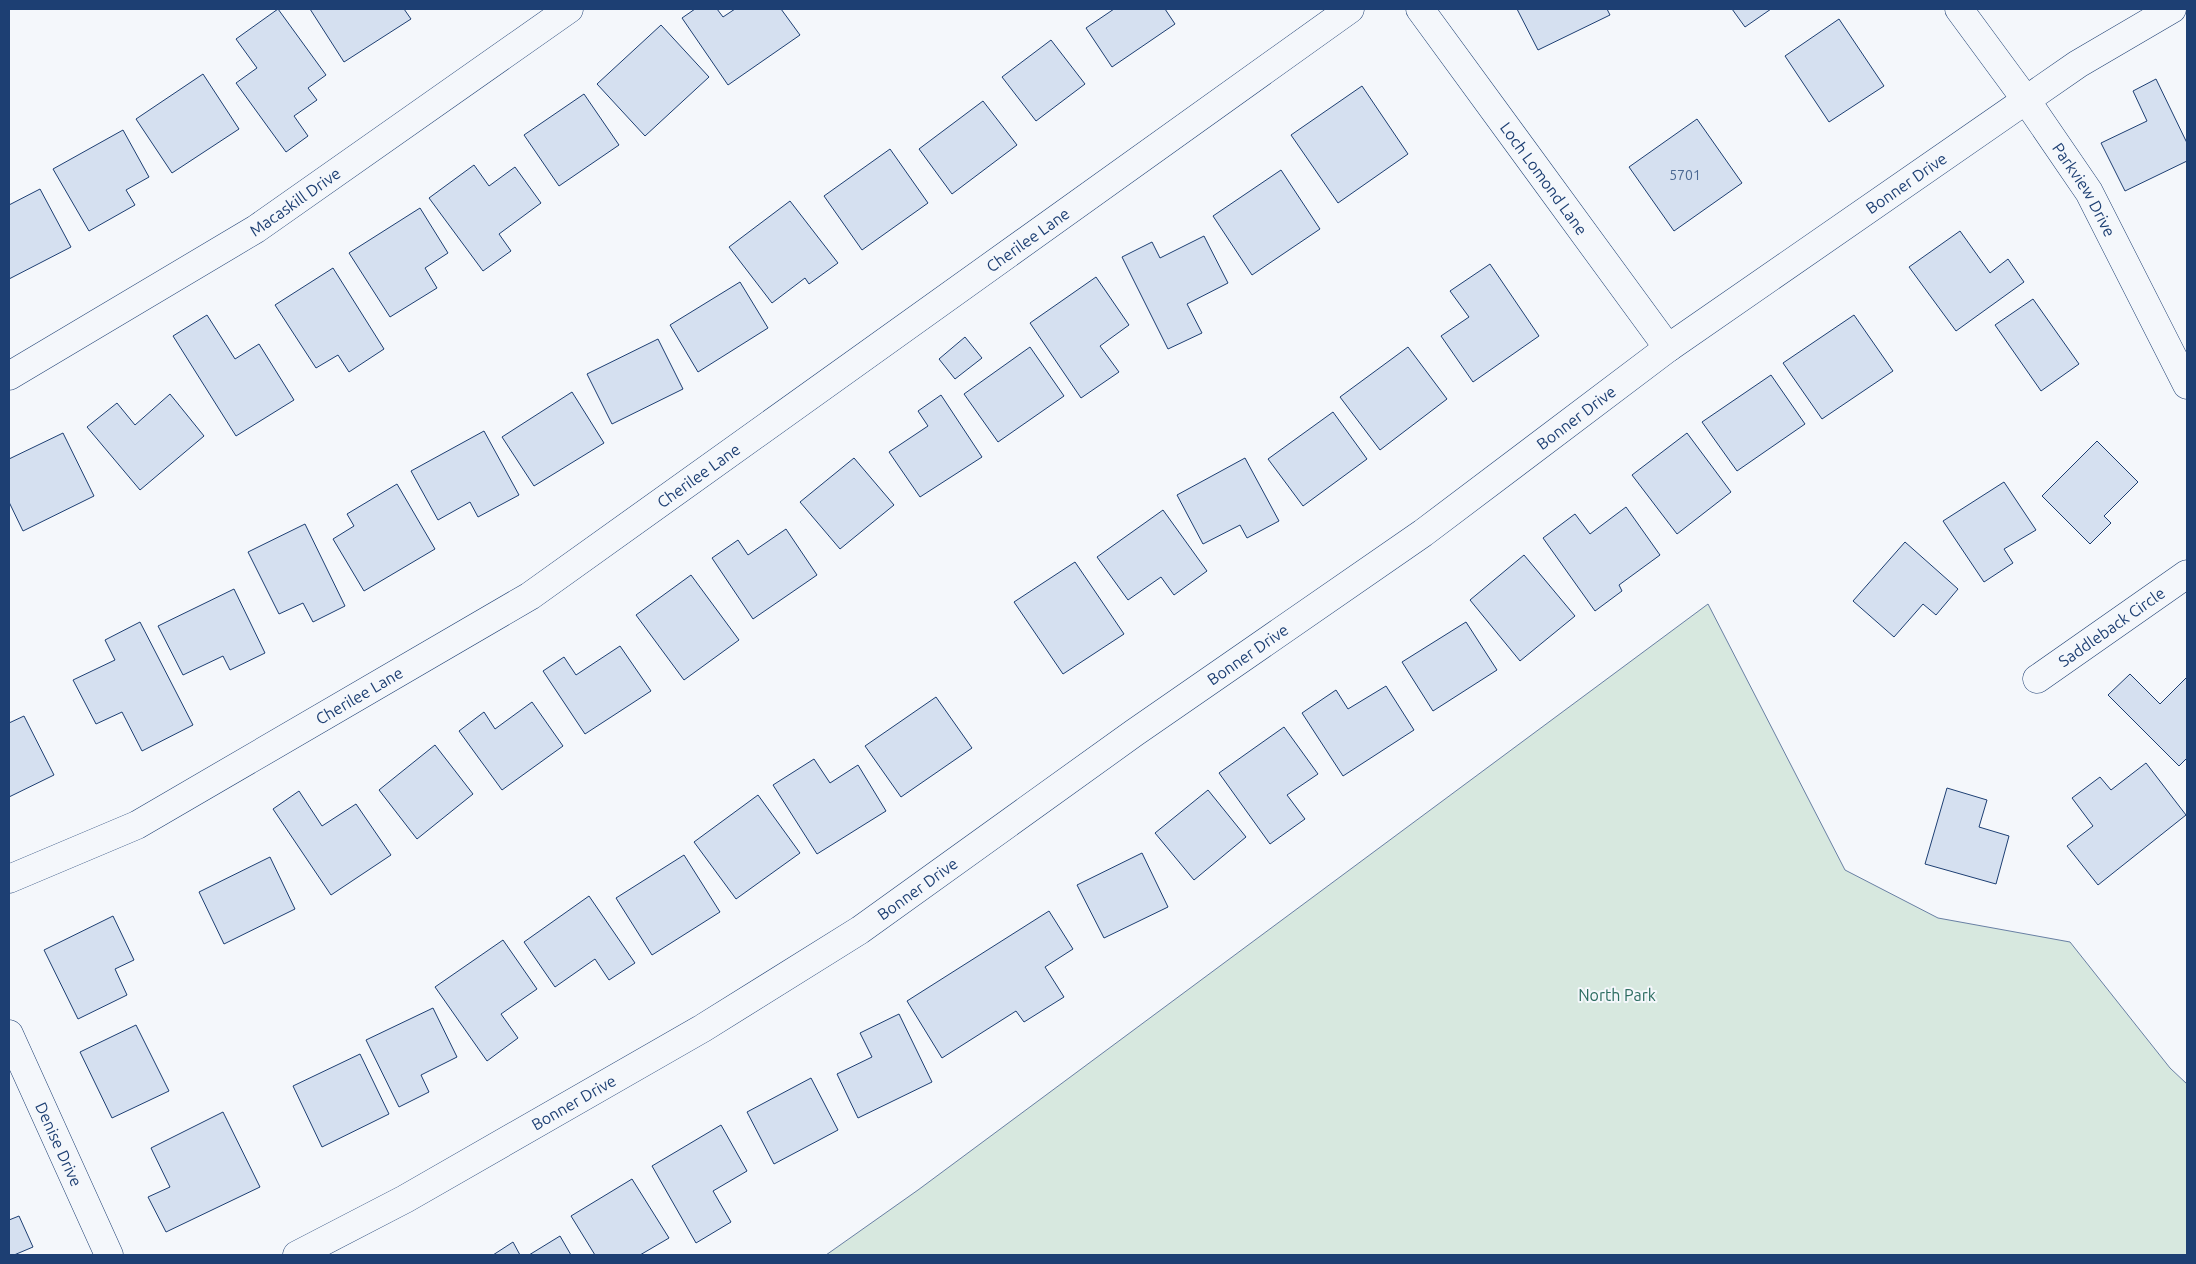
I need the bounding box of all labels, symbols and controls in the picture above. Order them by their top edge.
street label: Loch Lomond Lane [1497,119,1591,238]
street label: Parkview Drive [2049,139,2119,239]
street label: Bonner Drive [1862,149,1950,217]
street label: Macaskill Drive [246,164,344,240]
house number: 5701 [1669,167,1701,183]
street label: Cherilee Lane [983,204,1073,275]
street label: Bonner Drive [1533,382,1619,453]
street label: Cherilee Lane [654,440,743,511]
street label: Saddleback Circle [2055,583,2168,670]
street label: Bonner Drive [1204,620,1292,689]
street label: Cherilee Lane [312,663,406,728]
street label: Bonner Drive [874,854,961,924]
park label: North Park [1578,986,1656,1004]
street label: Bonner Drive [528,1071,619,1134]
street label: Denise Drive [32,1099,86,1189]

